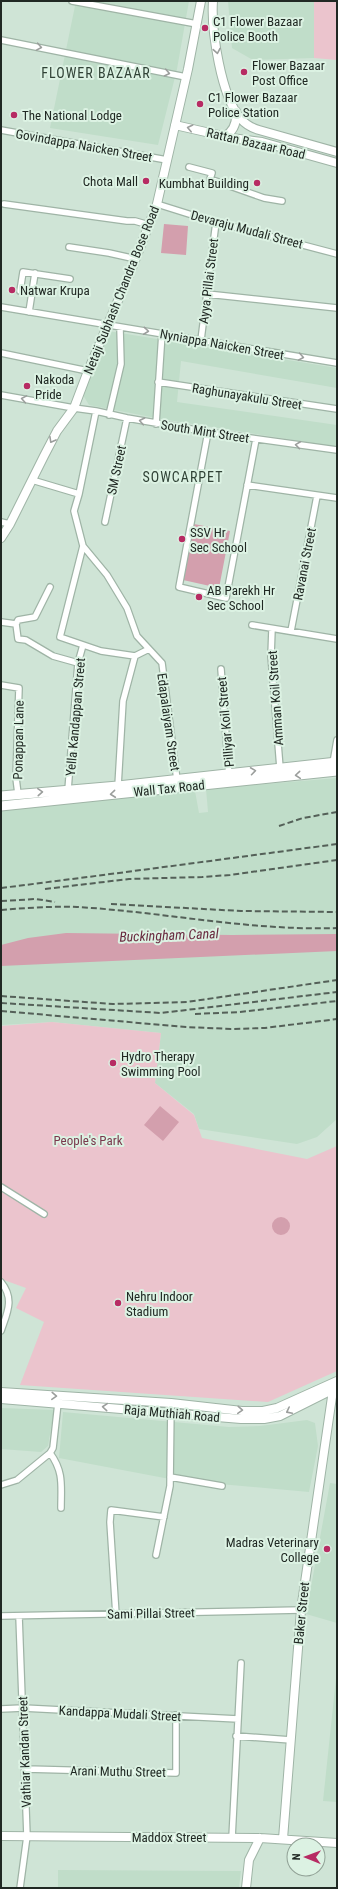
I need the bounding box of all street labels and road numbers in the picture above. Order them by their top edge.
street label: Rattan Bazaar Road [205,125,307,162]
street label: Govindappa Naicken Street [14,126,154,165]
street label: Netaji Subhash Chandra Bose Road [81,204,162,377]
street label: Devaraju Mudali Street [189,207,305,252]
street label: Ayya Pillai Street [196,237,221,325]
street label: Nyniappa Naicken Street [159,326,285,363]
street label: Raghunayakulu Street [191,380,303,413]
street label: South Mint Street [160,417,250,446]
street label: SM Street [104,444,129,496]
street label: Ravanai Street [290,526,319,602]
street label: Amman Koil Street [265,650,286,746]
street label: Yella Kandappan Street [63,657,88,777]
street label: Edapalaiyam Street [154,672,183,772]
street label: Pilliyar Koil Street [214,676,237,768]
street label: Ponappan Lane [10,700,27,780]
street label: Wall Tax Road [133,777,205,800]
street label: Raja Muthiah Road [123,1402,220,1425]
street label: Baker Street [291,1581,312,1645]
street label: Sami Pillai Street [107,1605,195,1622]
street label: Vathiar Kandan Street [15,1696,34,1808]
street label: Kandappa Mudali Street [58,1703,182,1724]
street label: Arani Muthu Street [70,1763,166,1780]
street label: Maddox Street [132,1830,206,1845]

